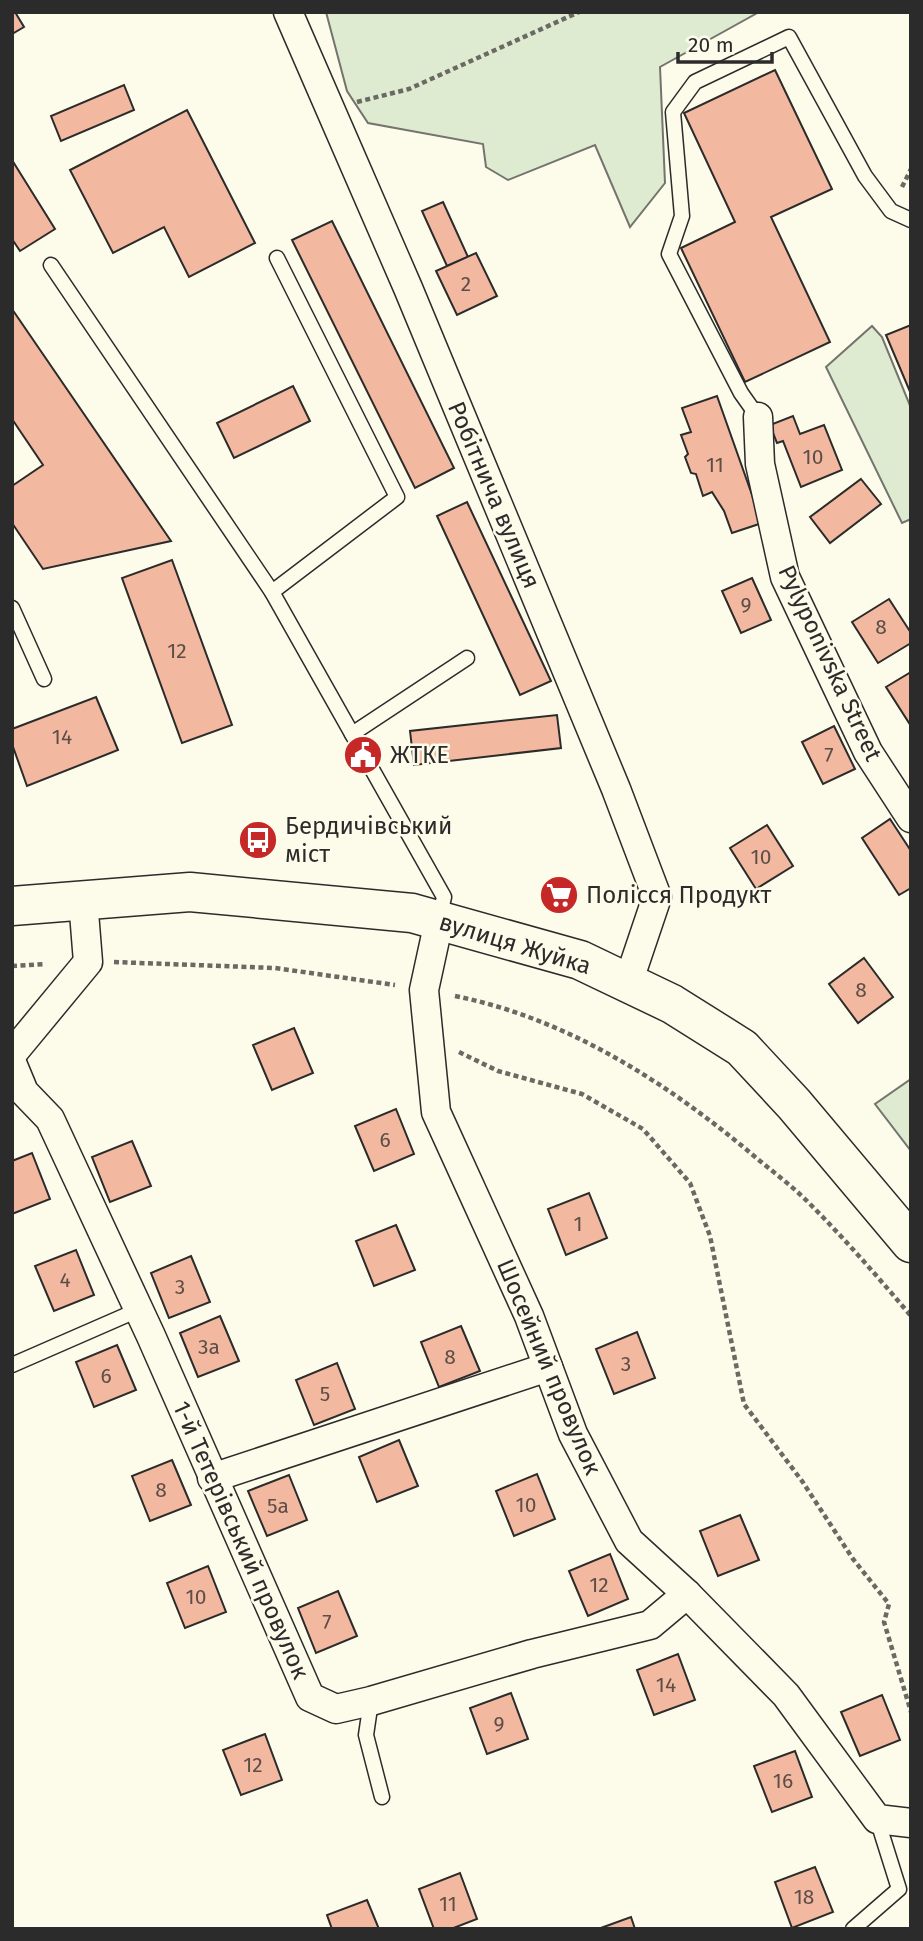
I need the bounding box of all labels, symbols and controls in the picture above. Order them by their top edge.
scale bar [678,21,772,65]
text: 20 m [688,32,734,58]
house number: 2 [461,271,471,297]
street label: Робітнича вулиця [442,397,546,593]
house number: 10 [803,444,823,470]
house number: 11 [706,452,724,478]
street label: Pylyponivska Street [772,561,888,766]
house number: 9 [740,592,752,618]
house number: 8 [875,614,887,640]
house number: 12 [167,638,187,664]
house number: 14 [52,724,72,750]
public building icon: ЖТКЕ [342,734,384,776]
place label: ЖТКЕ [390,741,449,769]
house number: 7 [824,742,834,768]
place label: Бердичівський міст [285,812,452,868]
bus stop icon: Бердичівський міст [237,819,279,861]
house number: 10 [751,844,771,870]
supermarket icon: Полісся Продукт [538,874,580,916]
place label: Полісся Продукт [586,881,772,909]
street label: вулиця Жуйка [436,908,594,980]
house number: 8 [855,977,867,1003]
house number: 6 [379,1127,391,1153]
house number: 1 [573,1211,583,1237]
street label: Шосейний провулок [491,1255,607,1480]
house number: 4 [59,1267,71,1293]
house number: 3 [175,1274,185,1300]
house number: 3а [198,1334,220,1360]
house number: 8 [444,1344,456,1370]
house number: 3 [621,1351,631,1377]
house number: 6 [100,1363,112,1389]
house number: 5 [320,1381,330,1407]
street label: 1-й Тетерівський провулок [167,1397,315,1684]
house number: 8 [155,1477,167,1503]
house number: 10 [516,1492,536,1518]
house number: 5а [267,1493,289,1519]
house number: 12 [589,1572,609,1598]
house number: 10 [186,1584,206,1610]
house number: 7 [322,1609,332,1635]
house number: 14 [656,1672,676,1698]
house number: 9 [493,1711,505,1737]
house number: 12 [243,1752,263,1778]
house number: 16 [773,1768,793,1794]
house number: 18 [794,1884,814,1910]
house number: 11 [439,1891,457,1917]

